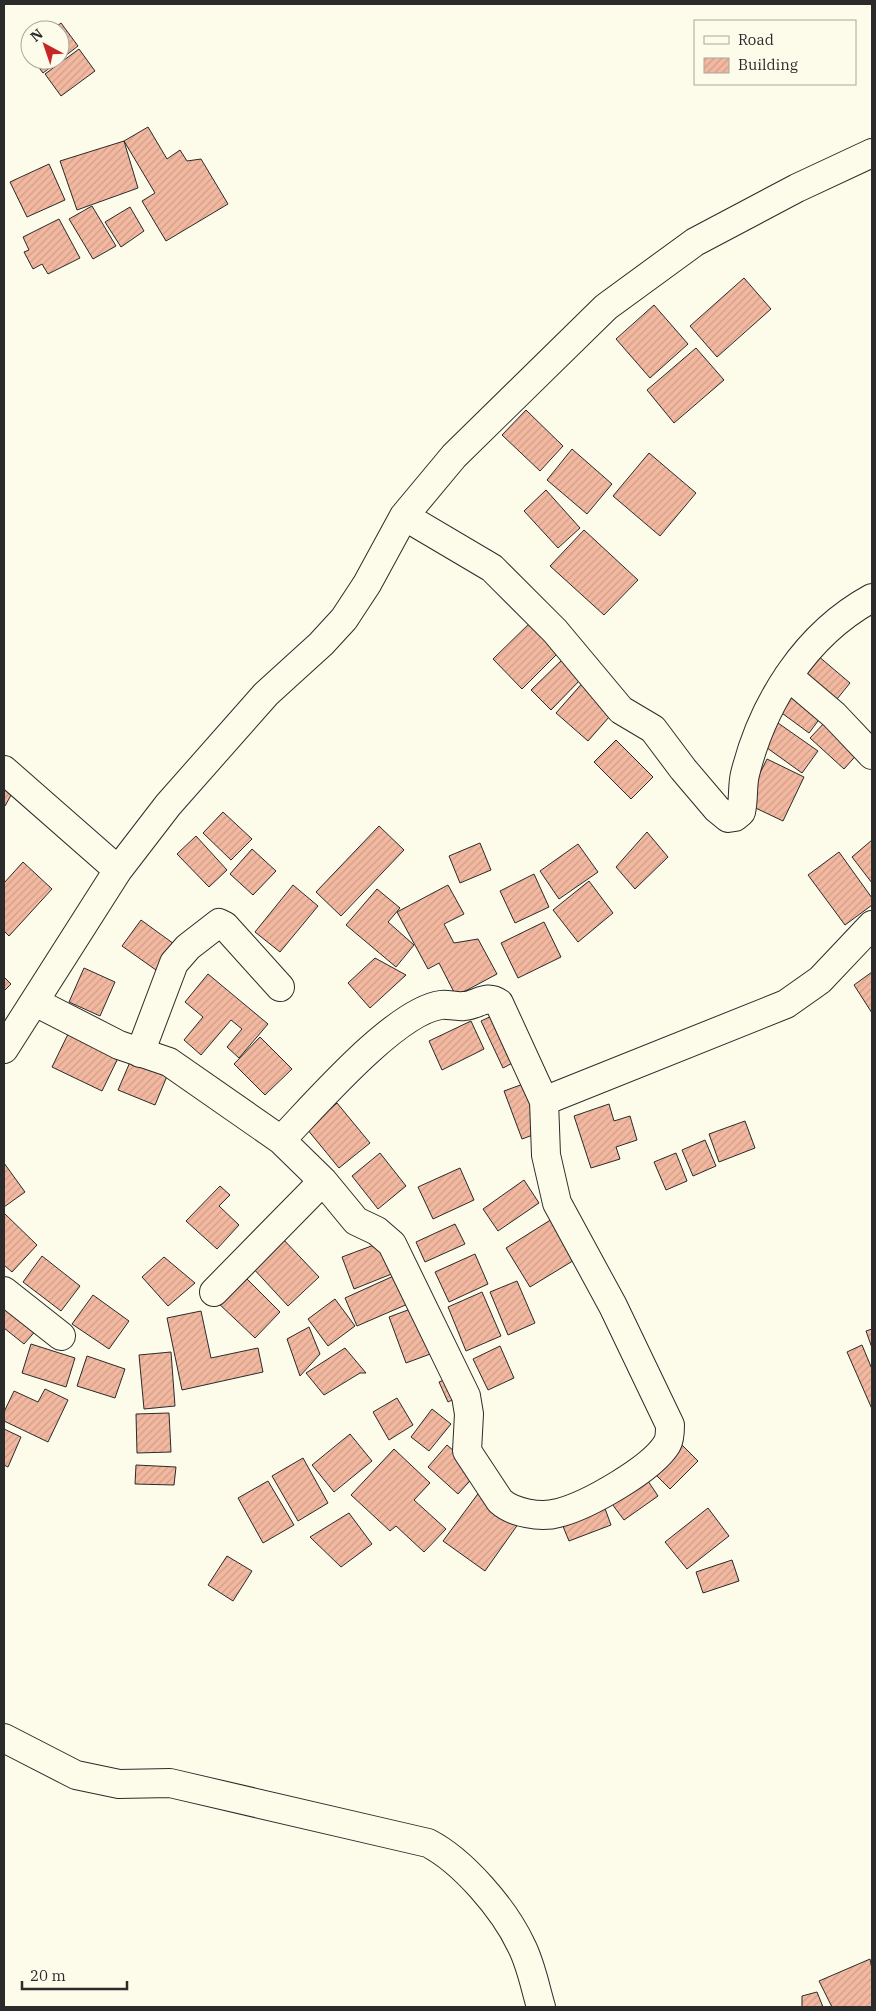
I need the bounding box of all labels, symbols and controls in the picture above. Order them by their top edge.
north arrow [20,20,70,70]
legend [694,20,856,85]
text: N [27,25,47,45]
text: Road [738,30,774,49]
text: Building [738,55,798,74]
scale bar [22,1958,128,1990]
text: 20 m [30,1966,66,1985]

